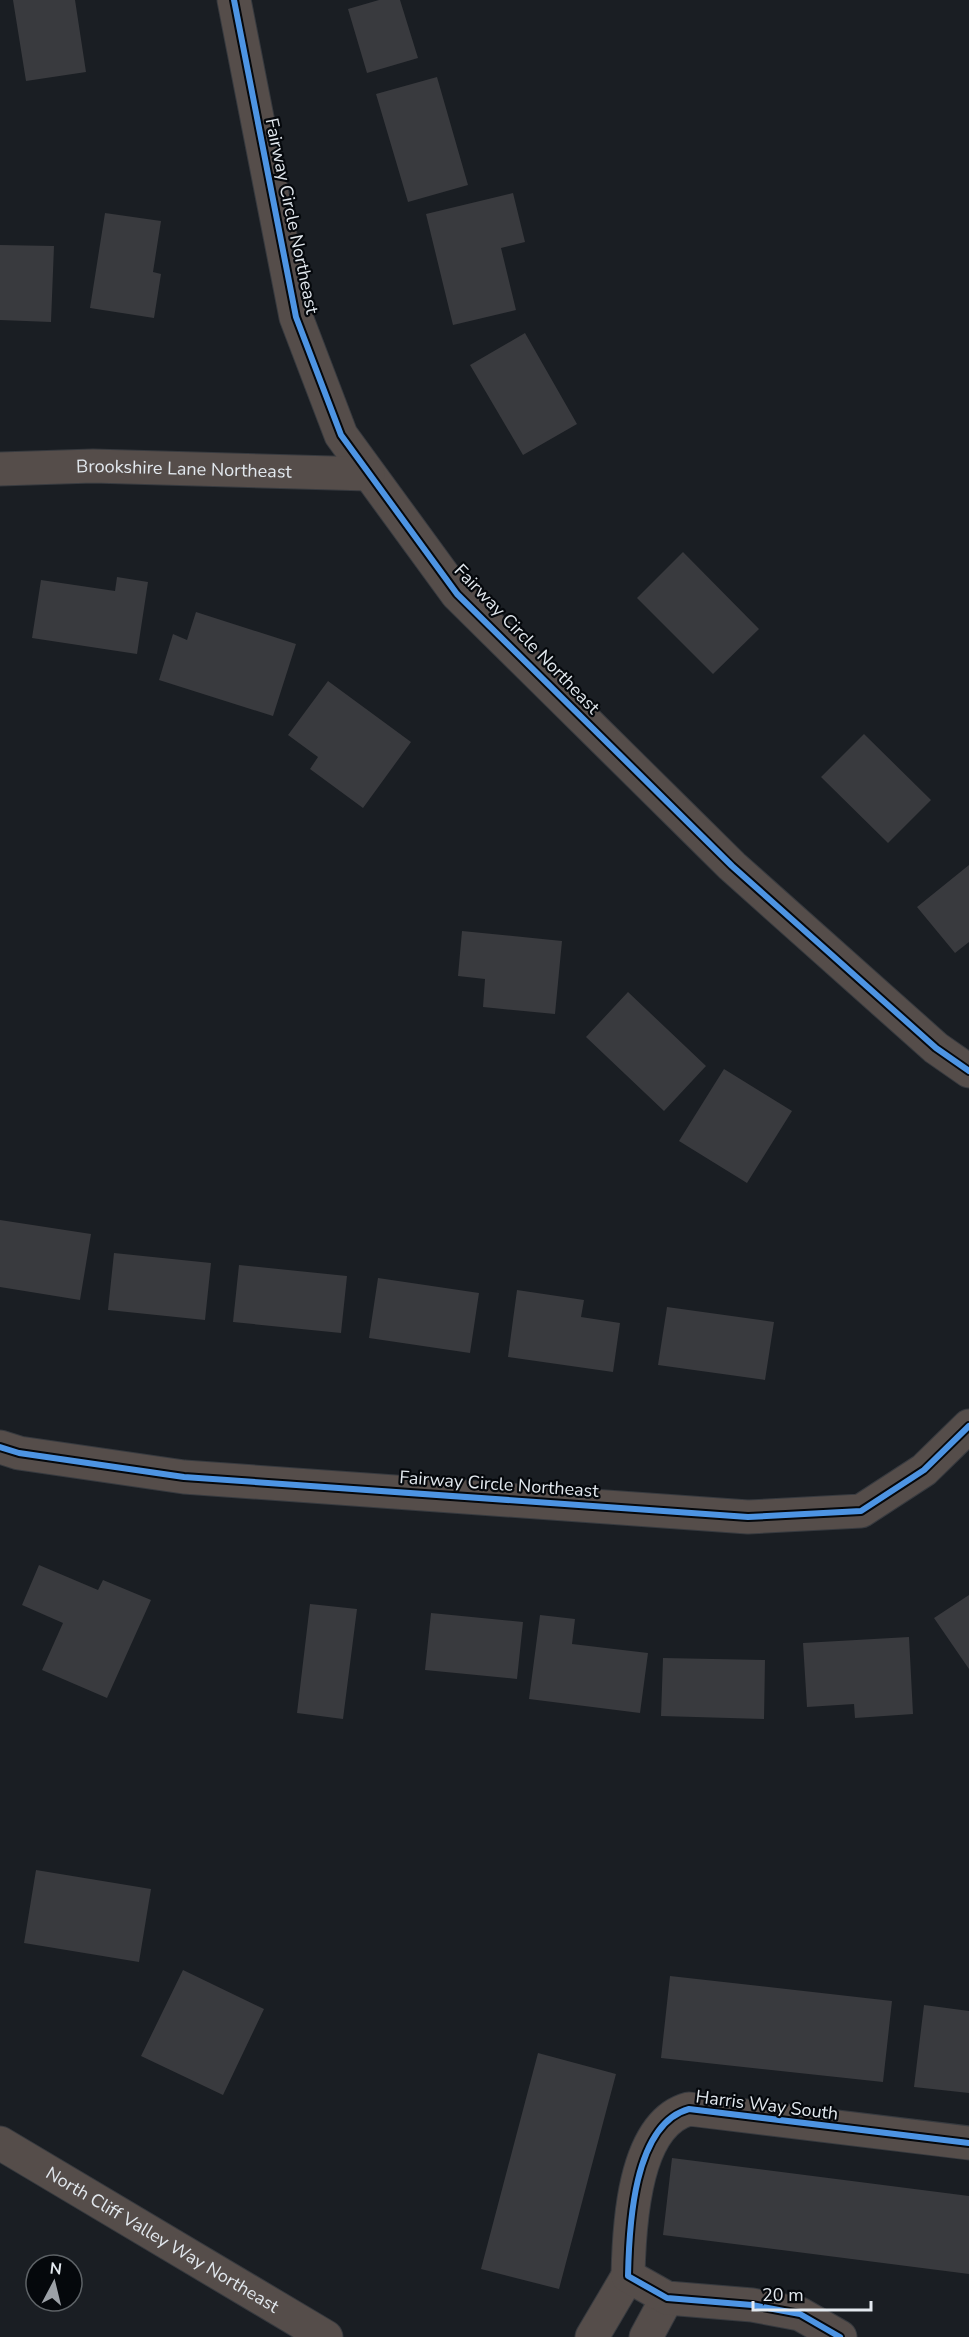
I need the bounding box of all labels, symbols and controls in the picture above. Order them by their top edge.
street label: Fairway Circle Northeast [260,116,325,317]
street label: Brookshire Lane Northeast [76,454,293,484]
street label: Fairway Circle Northeast [449,559,605,720]
street label: Fairway Circle Northeast [399,1465,600,1503]
street label: Harris Way South [694,2084,840,2126]
street label: North Cliff Valley Way Northeast [43,2162,283,2318]
north arrow [24,2253,84,2313]
scale bar [753,2274,872,2312]
text: 20 m [762,2283,804,2307]

